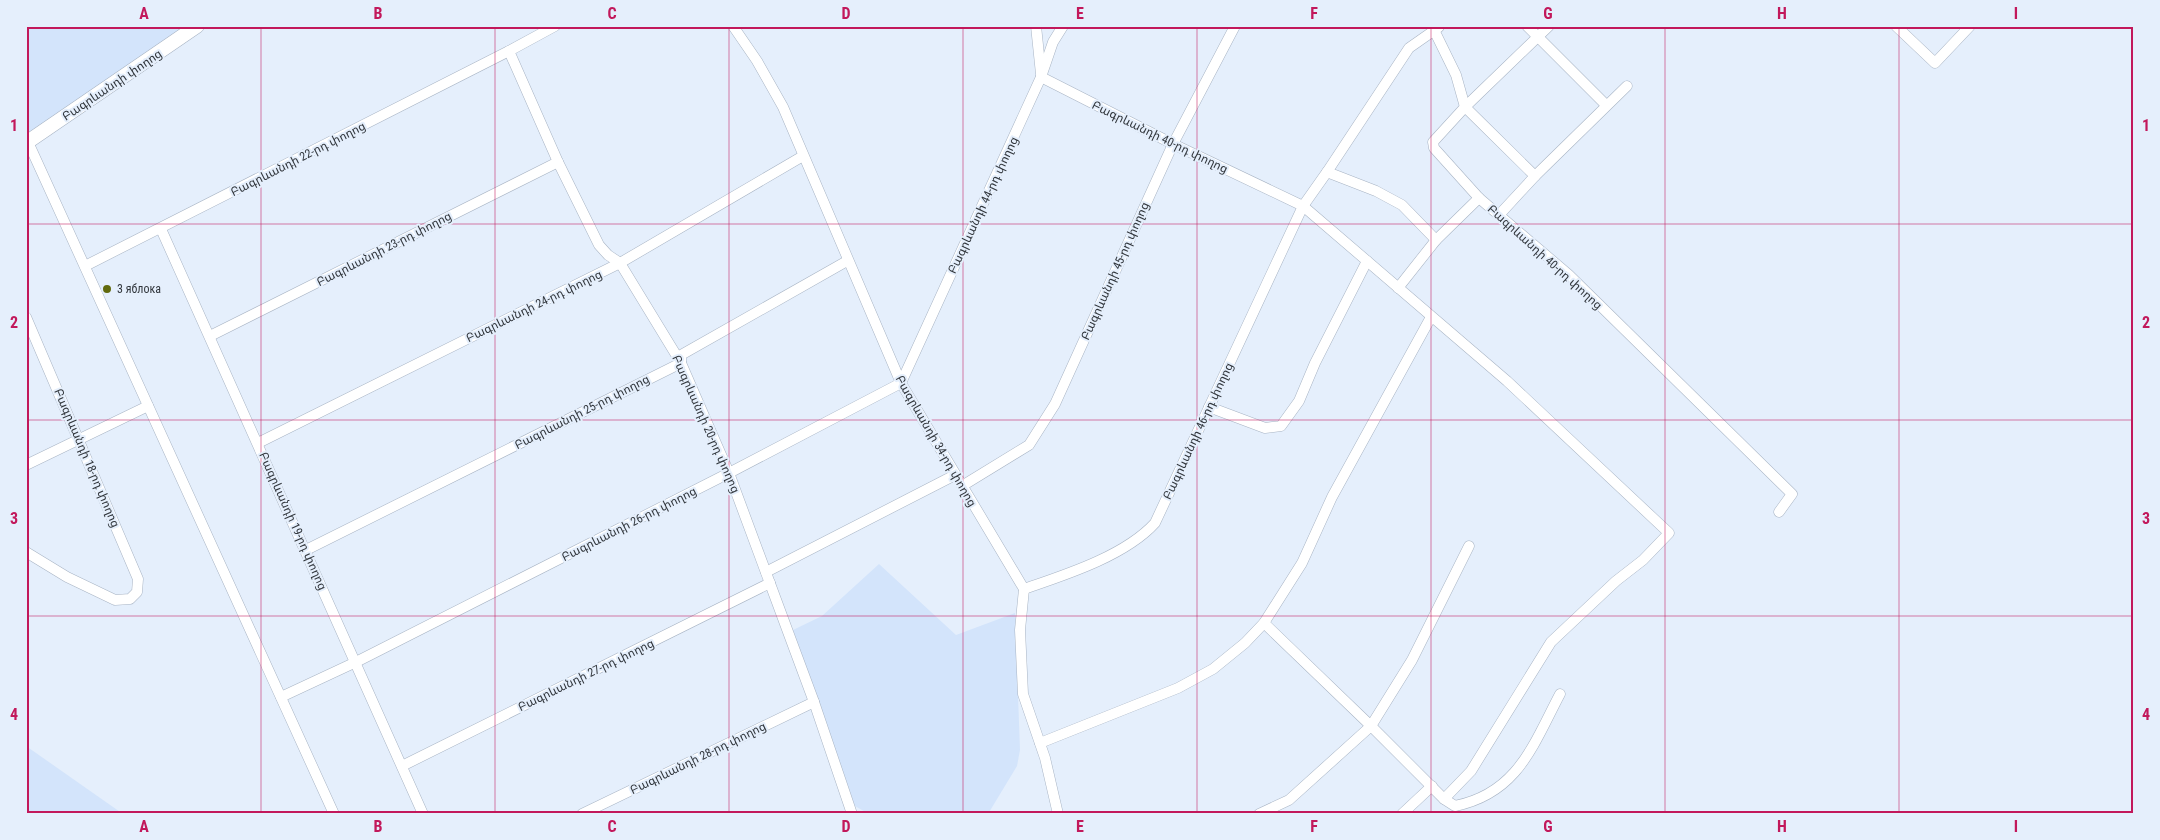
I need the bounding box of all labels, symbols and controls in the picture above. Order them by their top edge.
text: A [139,4,149,23]
text: B [374,4,383,23]
text: C [607,4,617,23]
text: D [841,4,851,23]
text: E [1076,4,1084,23]
text: F [1310,4,1318,23]
text: G [1543,4,1553,23]
text: H [1777,4,1787,23]
text: I [2014,4,2018,23]
street label: Բագրևանդի փողոց [60,46,164,124]
street label: Բագրևանդի 40-րդ փողոց [1090,98,1230,176]
text: 1 [10,116,18,135]
text: 1 [2142,116,2150,135]
street label: Բագրևանդի 22-րդ փողոց [228,119,368,199]
street label: Բագրևանդի 44-րդ փողոց [945,134,1021,276]
street label: Բագրևանդի 45-րդ փողոց [1078,200,1152,342]
street label: Բագրևանդի 40-րդ փողոց [1485,202,1605,312]
street label: Բագրևանդի 23-րդ փողոց [314,209,454,289]
street label: Բագրևանդի 24-րդ փողոց [464,267,604,345]
place label: 3 яблока [117,282,161,296]
marker: 3 яблока [101,283,113,295]
text: 2 [10,313,18,332]
text: 2 [2142,313,2150,332]
street label: Բագրևանդի 20-րդ փողոց [669,353,743,495]
street label: Բագրևանդի 46-րդ փողոց [1160,360,1236,502]
street label: Բագրևանդի 25-րդ փողոց [512,372,652,452]
street label: Բագրևանդի 34-րդ փողոց [893,373,979,509]
street label: Բագրևանդի 18-րդ փողոց [51,386,123,530]
street label: Բագրևանդի 19-րդ փողոց [256,450,330,592]
street label: Բագրևանդի 26-րդ փողոց [559,484,699,564]
text: 3 [10,509,18,528]
text: 3 [2142,509,2150,528]
street label: Բագրևանդի 27-րդ փողոց [516,636,656,714]
text: 4 [10,705,18,724]
text: 4 [2142,705,2150,724]
street label: Բագրևանդի 28-րդ փողոց [628,719,768,797]
text: A [139,817,149,836]
text: B [374,817,383,836]
text: C [607,817,617,836]
text: D [841,817,851,836]
text: E [1076,817,1084,836]
text: F [1310,817,1318,836]
text: G [1543,817,1553,836]
text: H [1777,817,1787,836]
text: I [2014,817,2018,836]

